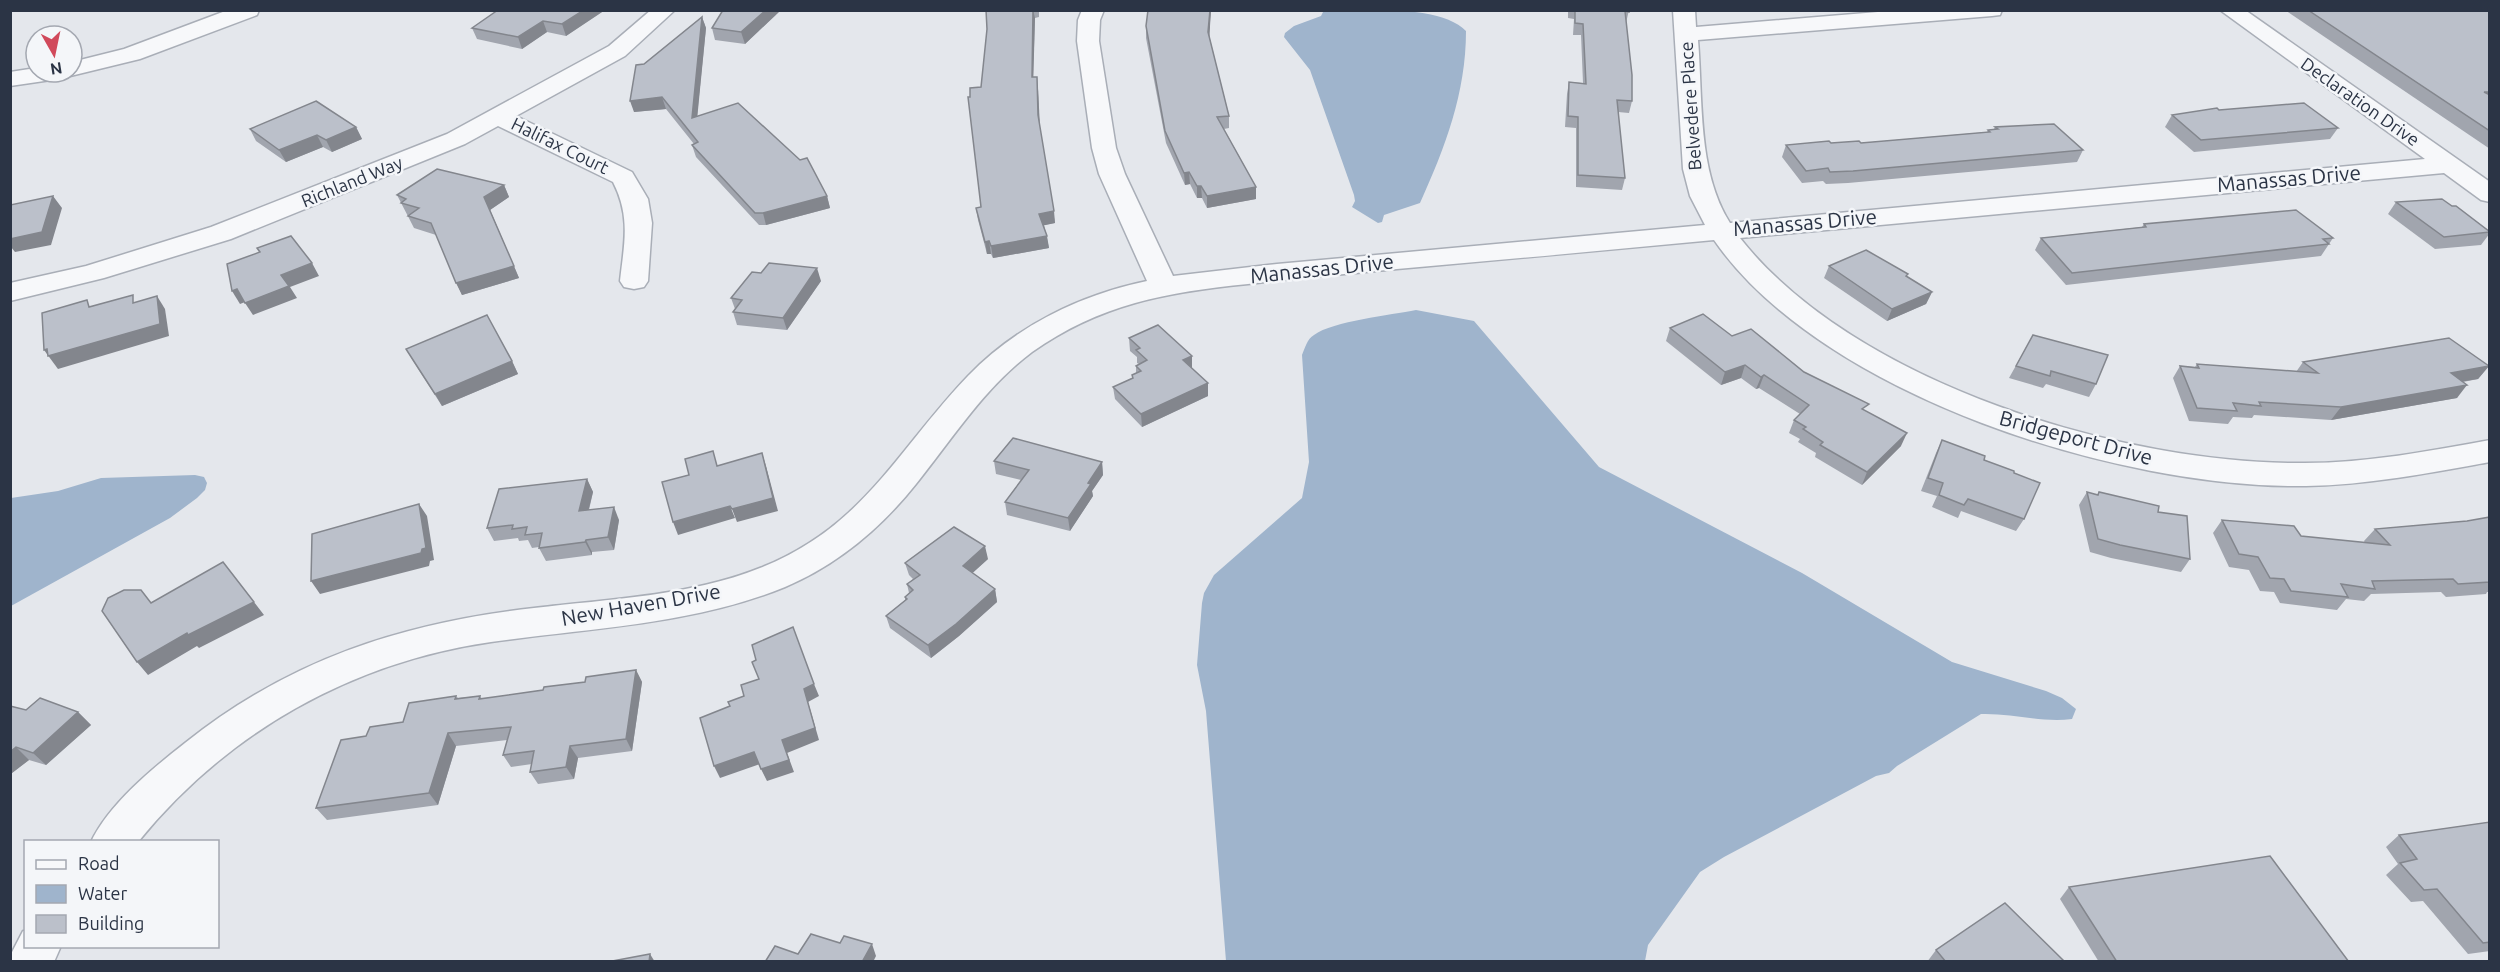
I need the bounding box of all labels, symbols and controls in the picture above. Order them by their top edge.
north arrow [24,24,84,84]
street label: Belvedere Place [1676,41,1704,171]
street label: Declaration Drive [2297,53,2424,150]
text: N [49,59,64,79]
street label: Halifax Court [508,113,612,177]
street label: Richland Way [298,152,405,210]
street label: Manassas Drive [2216,160,2362,196]
street label: Manassas Drive [1732,204,1878,240]
street label: Manassas Drive [1249,249,1395,287]
street label: Bridgeport Drive [1997,405,2155,469]
street label: New Haven Drive [559,578,722,630]
legend [24,840,219,948]
text: Road [78,853,120,873]
text: Water [78,883,128,903]
text: Building [78,913,144,933]

